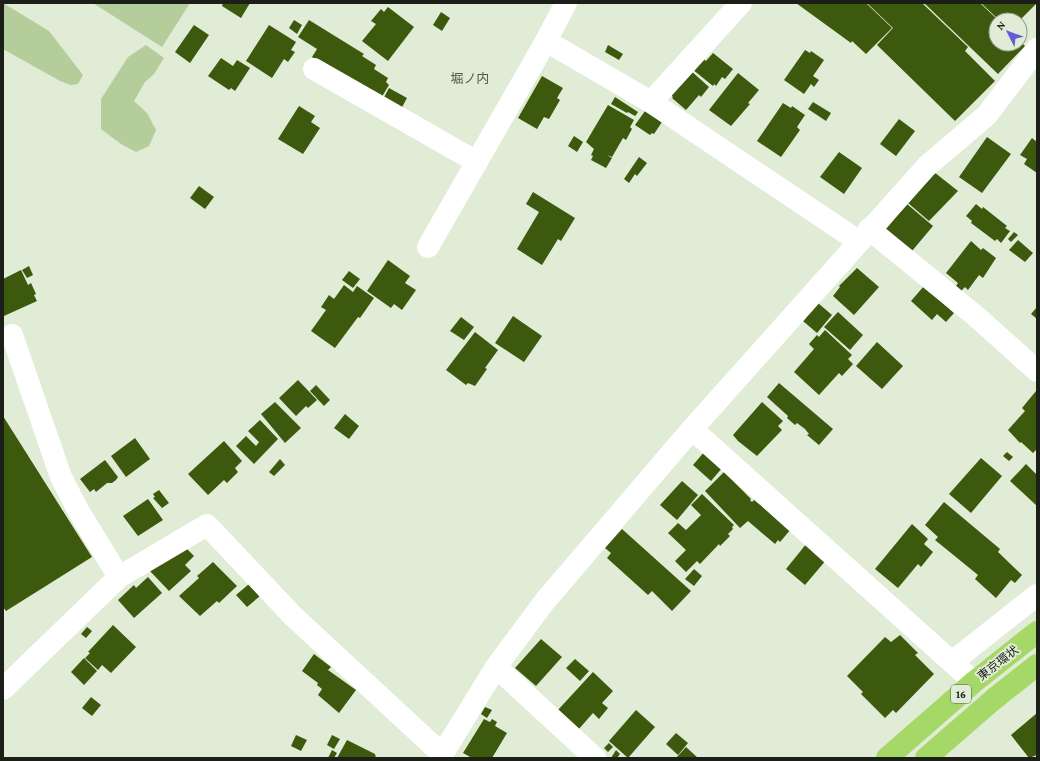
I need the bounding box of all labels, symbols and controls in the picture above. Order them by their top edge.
north arrow [988,12,1028,52]
text: N [994,18,1008,32]
district label: 堀ノ内 [450,71,490,86]
street label: 東京環状 [975,643,1021,683]
road number: 16 [951,685,971,703]

